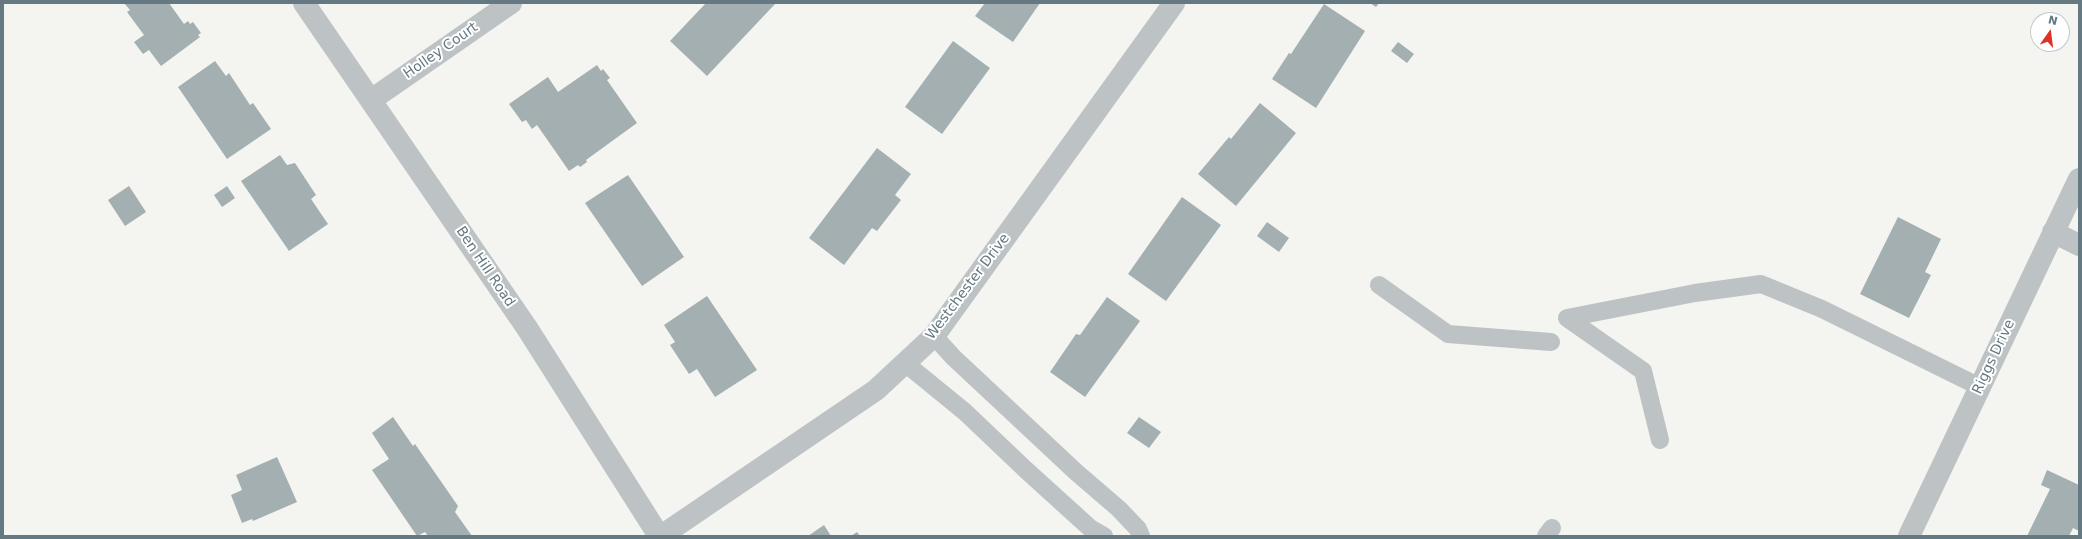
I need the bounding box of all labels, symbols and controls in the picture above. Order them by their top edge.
north arrow [2030,12,2070,52]
text: N [2047,13,2059,28]
street label: Holley Court [401,19,481,83]
street label: Ben Hill Road [452,224,518,310]
street label: Westchester Drive [923,231,1013,343]
street label: Riggs Drive [1969,317,2019,397]

